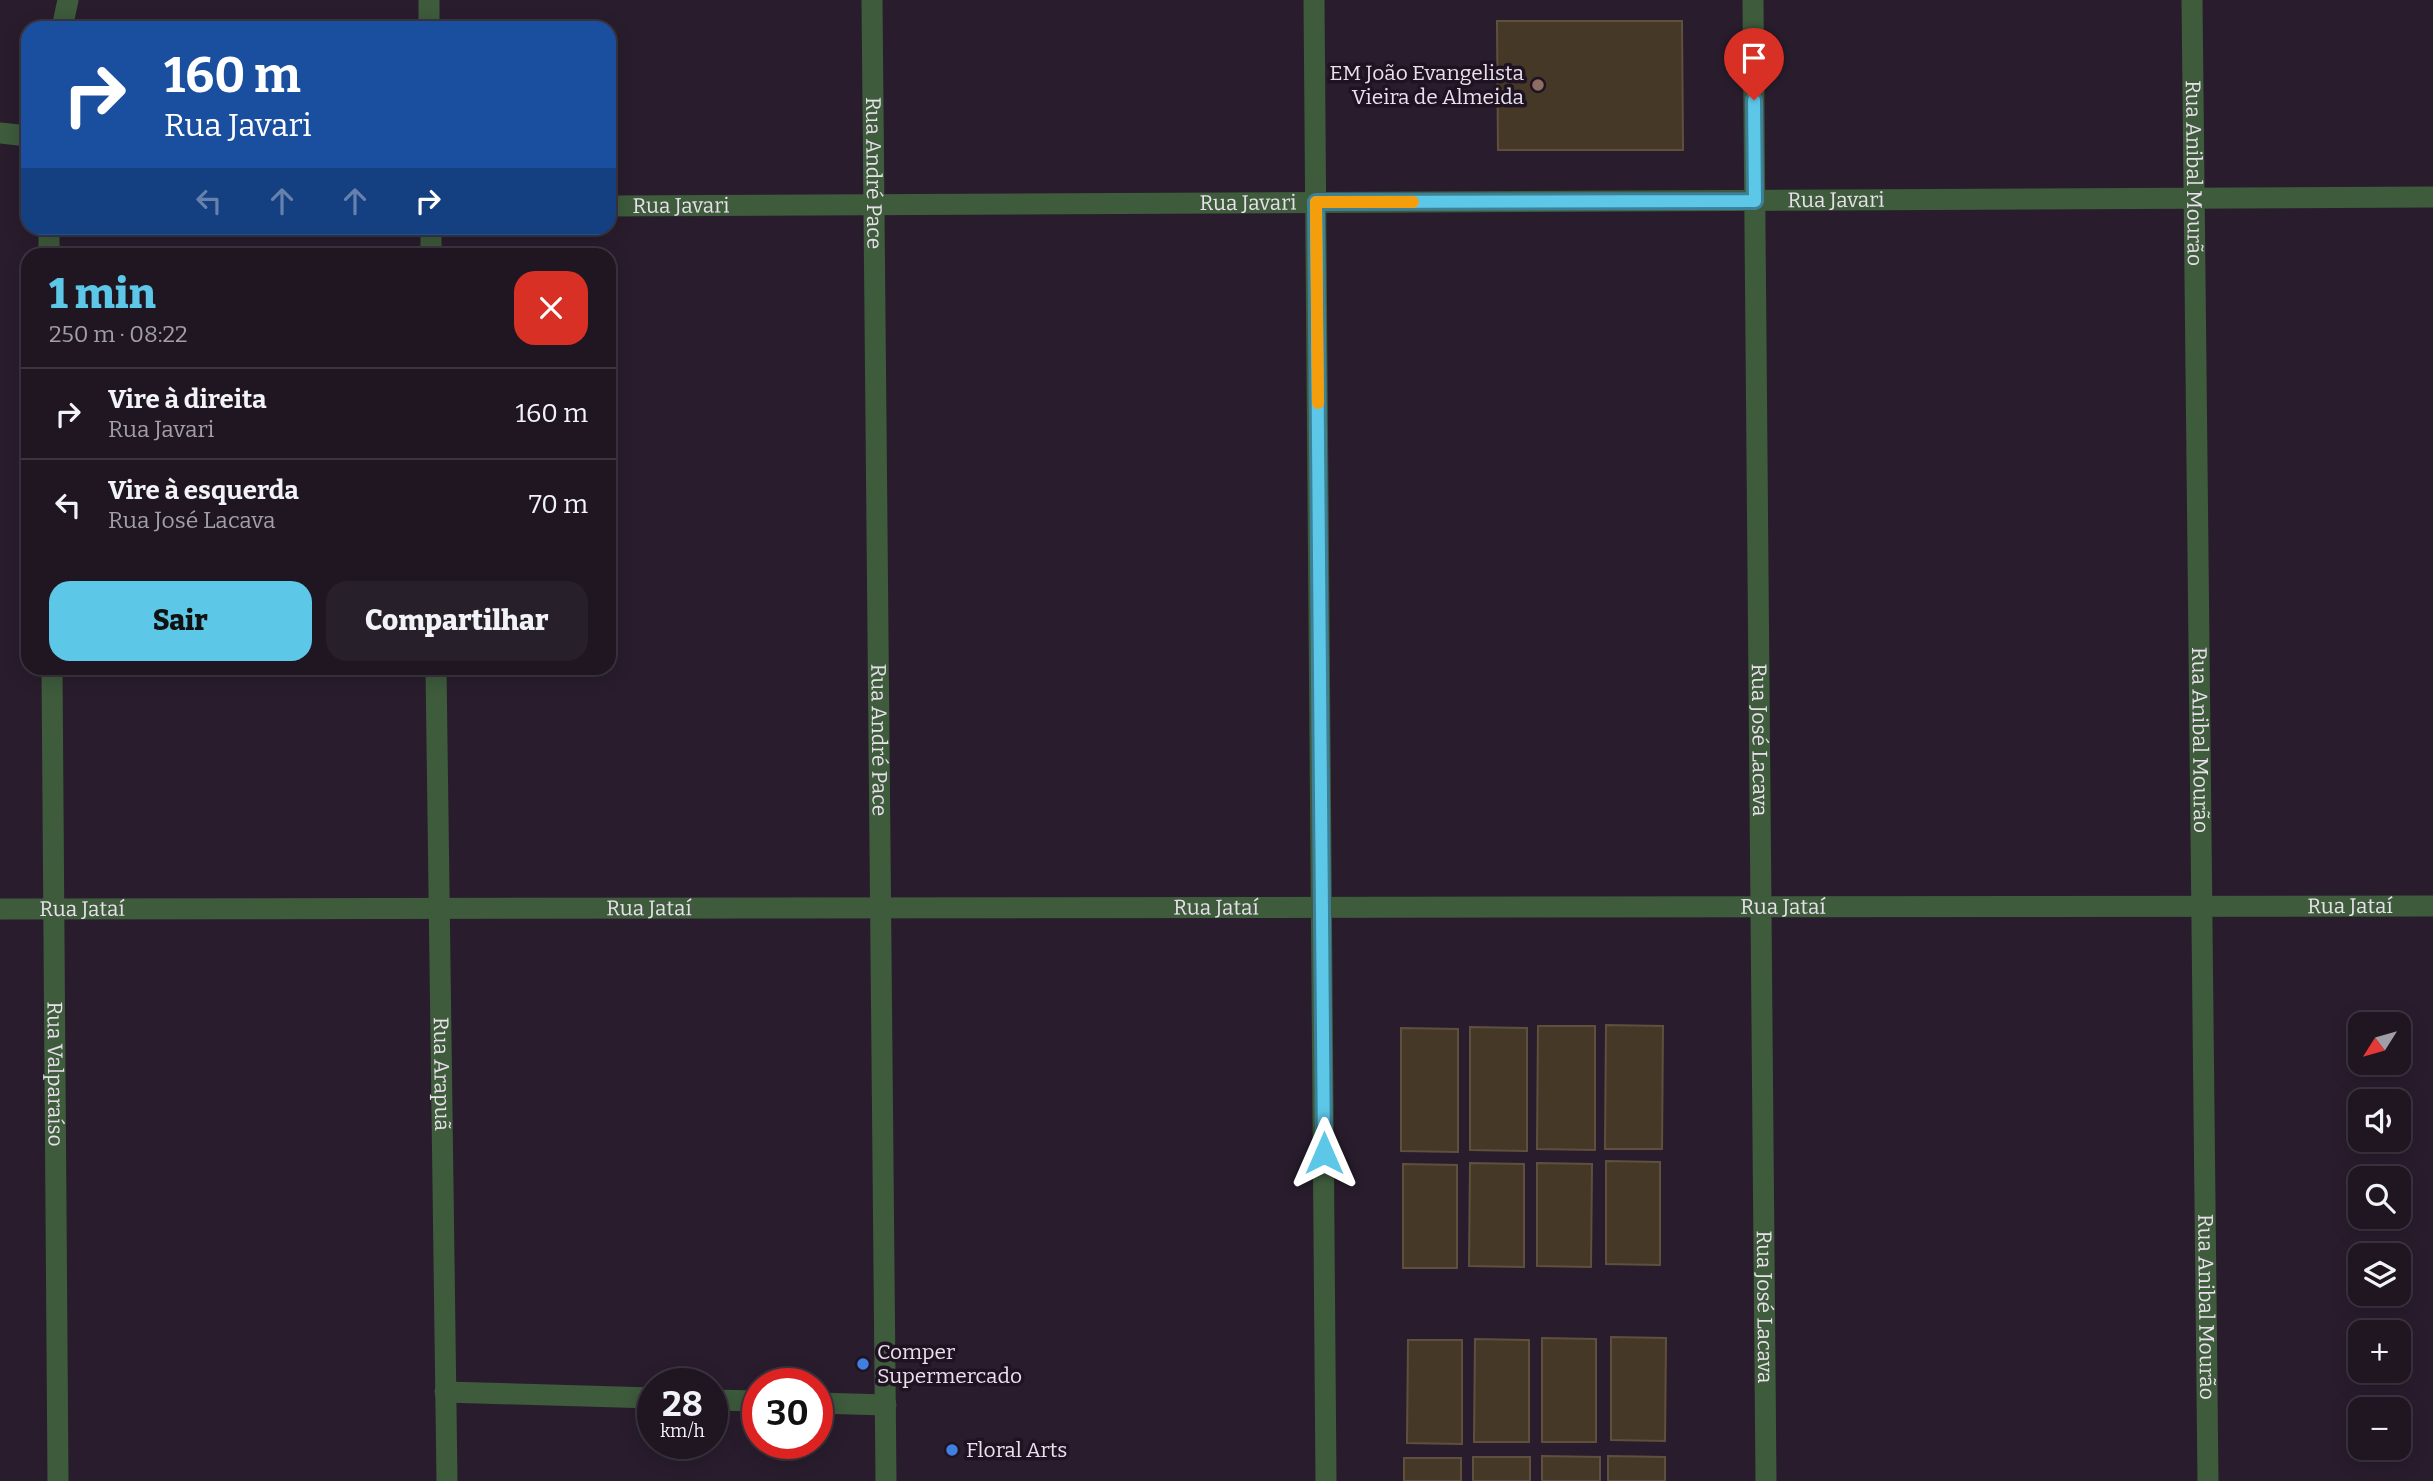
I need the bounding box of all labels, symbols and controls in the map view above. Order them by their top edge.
pin [1724,28,1784,100]
icon: arrive [1735,39,1773,77]
text: 160 m [164,46,301,105]
icon: right [49,49,140,140]
place label: EM João Evangelista Vieira de Almeida [1330,60,1525,110]
marker: EM João Evangelista Vieira de Almeida [1530,77,1546,93]
street label: Rua Anibal Mourão [2180,80,2208,266]
street label: Rua André Pace [860,97,887,249]
text: Rua Javari [164,106,312,144]
icon: left [190,182,228,220]
icon: ahead [263,182,301,220]
icon: ahead [336,182,374,220]
icon: right [409,182,447,220]
street label: Rua Javari [1787,187,1885,213]
street label: Rua Javari [1199,190,1297,216]
street label: Rua Javari [632,192,730,219]
text: 1 min [49,269,156,319]
button: close [514,271,588,345]
text: 250 m · 08:22 [49,320,188,348]
text: Vire à direita [108,384,267,415]
icon: right [49,395,87,433]
text: 160 m [516,398,588,429]
text: Rua Javari [108,415,214,443]
text: Vire à esquerda [108,475,299,506]
icon: left [49,486,87,524]
text: 70 m [529,489,588,520]
text: Rua José Lacava [108,506,276,534]
button: Sair [49,581,312,661]
button: Compartilhar [326,581,588,661]
street label: Rua Anibal Mourão [2186,647,2214,833]
street label: Rua José Lacava [1746,663,1773,817]
street label: Rua André Pace [865,664,893,816]
street label: Rua Jataí [2307,893,2393,919]
street label: Rua Jataí [1173,894,1259,921]
street label: Rua Jataí [1740,894,1826,920]
street label: Rua Jataí [606,895,692,921]
street label: Rua Jataí [39,896,125,922]
street label: Rua Valparaíso [41,1001,69,1147]
north arrow [2348,1012,2412,1074]
map controls [2348,1012,2411,1460]
street label: Rua Arapuã [428,1017,455,1132]
button: sound [2348,1089,2411,1152]
position arrow [1287,1116,1361,1190]
button: search [2348,1166,2411,1229]
street label: Rua Anibal Mourão [2192,1214,2220,1400]
street label: Rua José Lacava [1751,1230,1778,1384]
button: layers [2348,1243,2411,1306]
button: + [2348,1320,2411,1383]
place label: Comper Supermercado [877,1339,1022,1389]
marker: Comper Supermercado [855,1356,871,1372]
speed limit sign: 30 [742,1368,833,1459]
text: 28 [662,1383,703,1425]
button: − [2348,1397,2411,1460]
text: km/h [660,1420,705,1442]
place label: Floral Arts [966,1437,1067,1463]
marker: Floral Arts [944,1442,960,1458]

